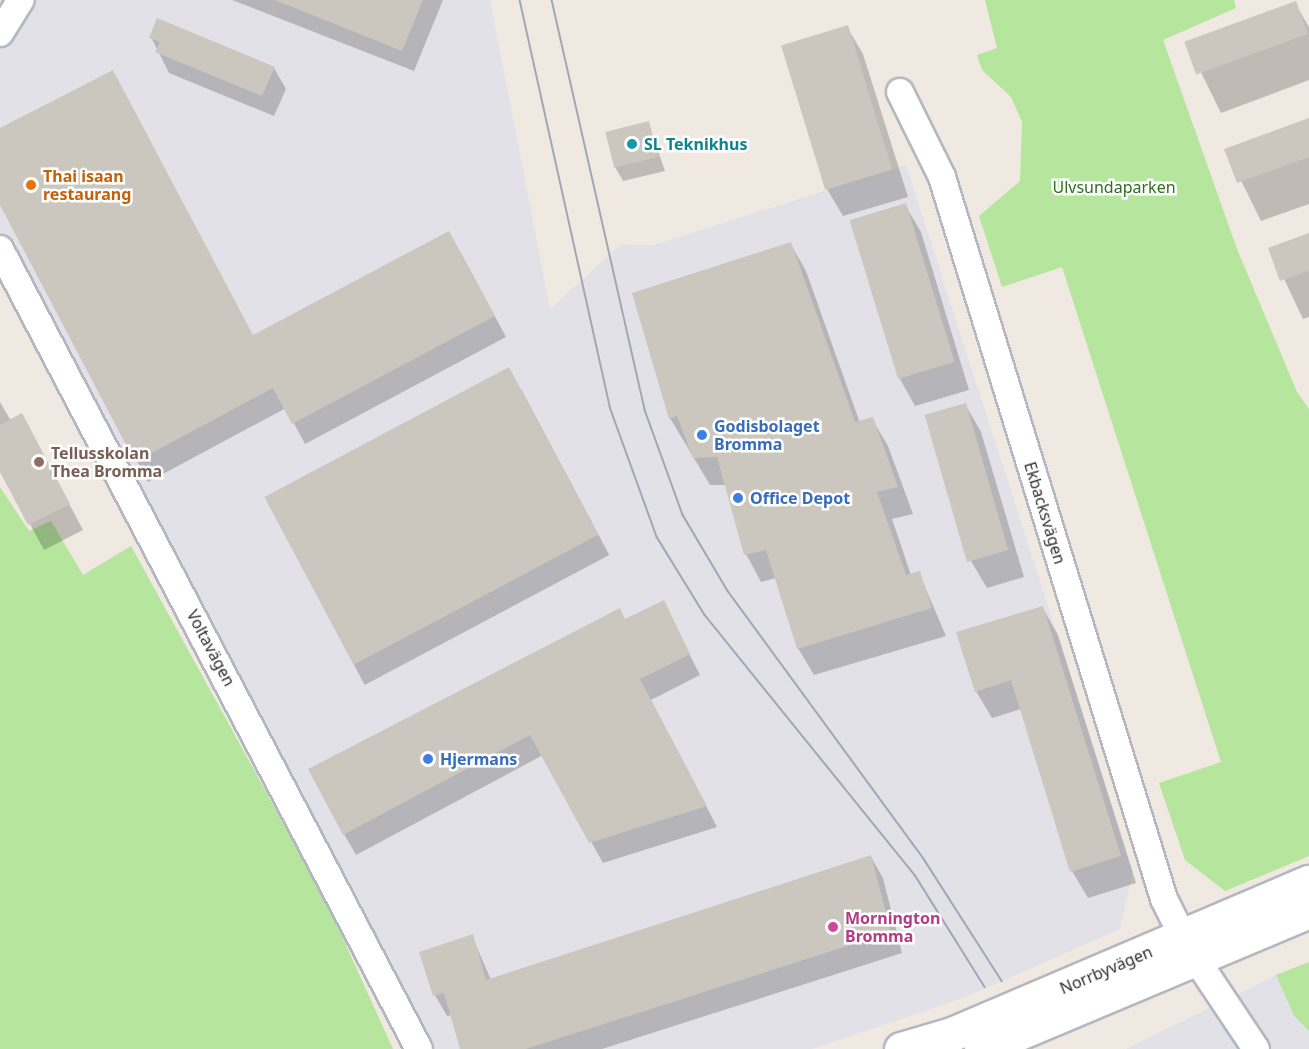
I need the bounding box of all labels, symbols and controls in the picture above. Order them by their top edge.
place label: SL Teknikhus [644,134,747,154]
marker: SL Teknikhus [625,137,639,151]
place label: Thai isaan restaurang [43,166,131,204]
park label: Ulvsundaparken [1052,177,1176,197]
marker: Thai isaan restaurang [24,178,38,192]
place label: Godisbolaget Bromma [714,416,820,454]
marker: Godisbolaget Bromma [695,428,709,442]
place label: Tellusskolan Thea Bromma [51,443,162,481]
marker: Tellusskolan Thea Bromma [32,455,46,469]
street label: Ekbacksvägen [1020,460,1070,566]
place label: Office Depot [750,488,850,508]
marker: Office Depot [731,491,745,505]
street label: Voltavägen [183,607,239,689]
place label: Hjermans [440,749,517,769]
marker: Hjermans [421,752,435,766]
place label: Mornington Bromma [845,908,940,946]
marker: Mornington Bromma [826,920,840,934]
street label: Norrbyvägen [1057,942,1155,998]

